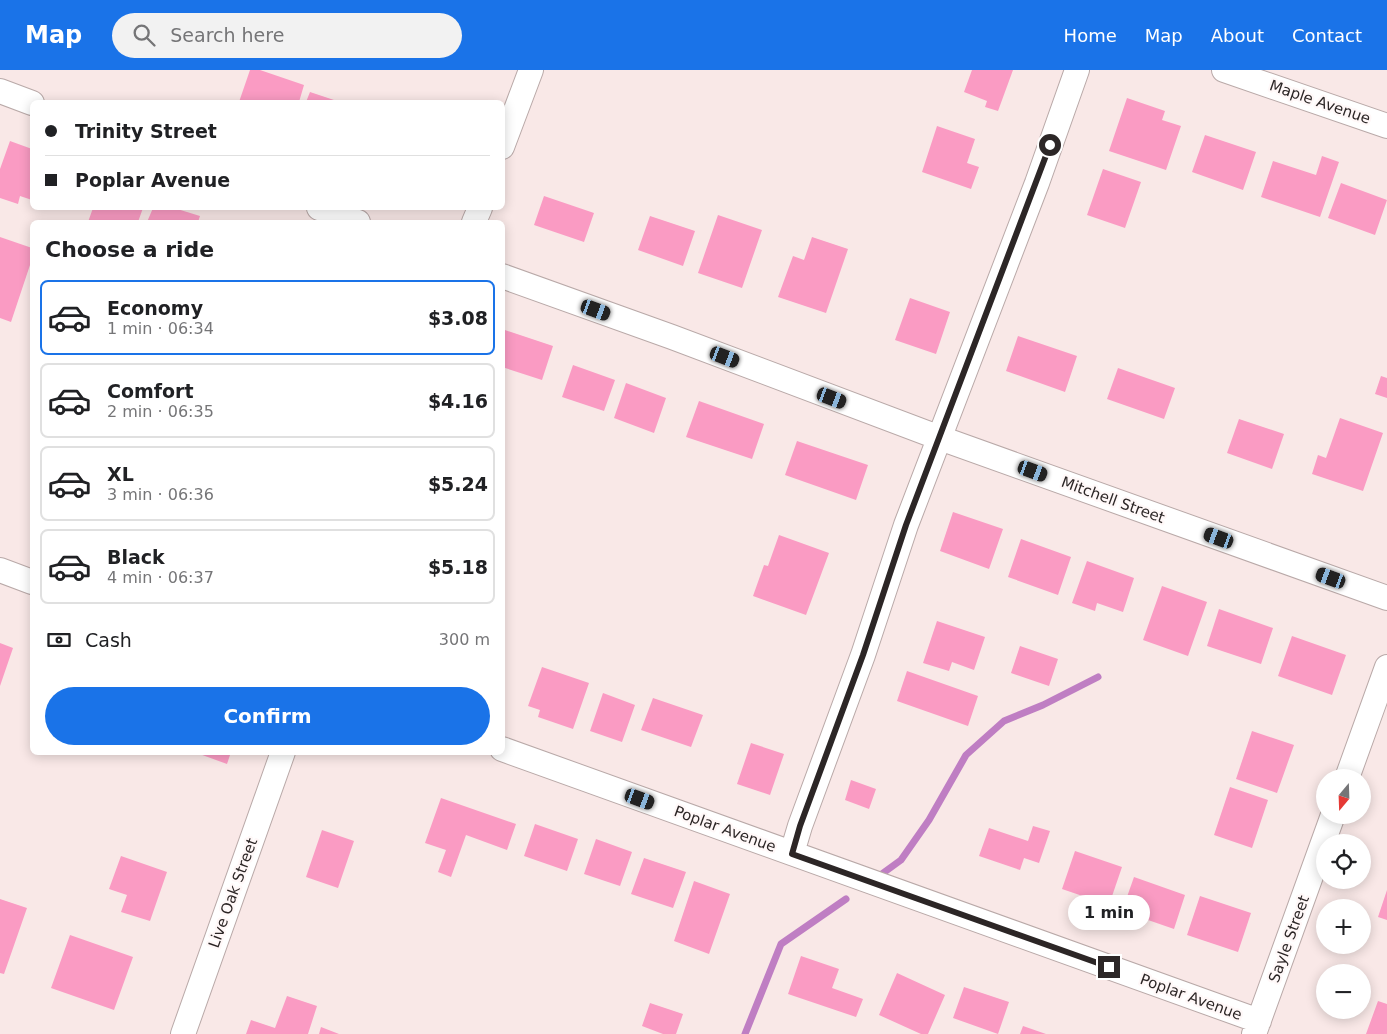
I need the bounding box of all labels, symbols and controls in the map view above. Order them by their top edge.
search box [112,13,462,58]
text: Map [25,21,82,49]
icon: search [130,21,158,49]
text: Search here [170,24,284,46]
text: Home [1064,25,1117,46]
text: Map [1145,25,1183,46]
text: About [1211,25,1264,46]
text: Contact [1292,25,1362,46]
street label: Maple Avenue [1267,76,1373,128]
text: Trinity Street [75,120,217,142]
route start [1039,134,1061,156]
text: Poplar Avenue [75,169,230,191]
text: Choose a ride [45,237,214,262]
icon: car [47,295,92,340]
text: Economy [107,297,203,319]
car [579,298,612,322]
text: $3.08 [428,307,488,329]
text: 1 min · 06:34 [107,319,214,338]
car [708,345,741,369]
icon: car [47,378,92,423]
text: Comfort [107,380,194,402]
car [815,386,848,410]
text: $4.16 [428,390,488,412]
text: 2 min · 06:35 [107,402,214,421]
car [1016,459,1049,483]
icon: car [47,461,92,506]
text: XL [107,463,134,485]
text: $5.24 [428,473,488,495]
street label: Mitchell Street [1059,473,1167,527]
text: 3 min · 06:36 [107,485,214,504]
car [1202,526,1235,550]
icon: car [47,544,92,589]
text: Black [107,546,165,568]
text: $5.18 [428,556,488,578]
car [1314,566,1347,590]
text: 4 min · 06:37 [107,568,214,587]
icon: cash [45,626,73,654]
text: Cash [85,629,132,651]
text: 300 m [439,630,490,649]
button: Confirm [45,687,490,745]
north arrow [1316,769,1371,824]
map controls [1316,769,1371,1019]
car [623,787,656,811]
street label: Poplar Avenue [672,802,778,856]
button: locate [1316,834,1371,889]
street label: Live Oak Street [205,836,261,950]
street label: Sayle Street [1265,893,1313,985]
callout: 1 min [1068,894,1150,930]
button: + [1316,899,1371,954]
text: 1 min [1084,903,1134,922]
route end [1098,956,1120,978]
button: − [1316,964,1371,1019]
street label: Poplar Avenue [1138,970,1244,1024]

